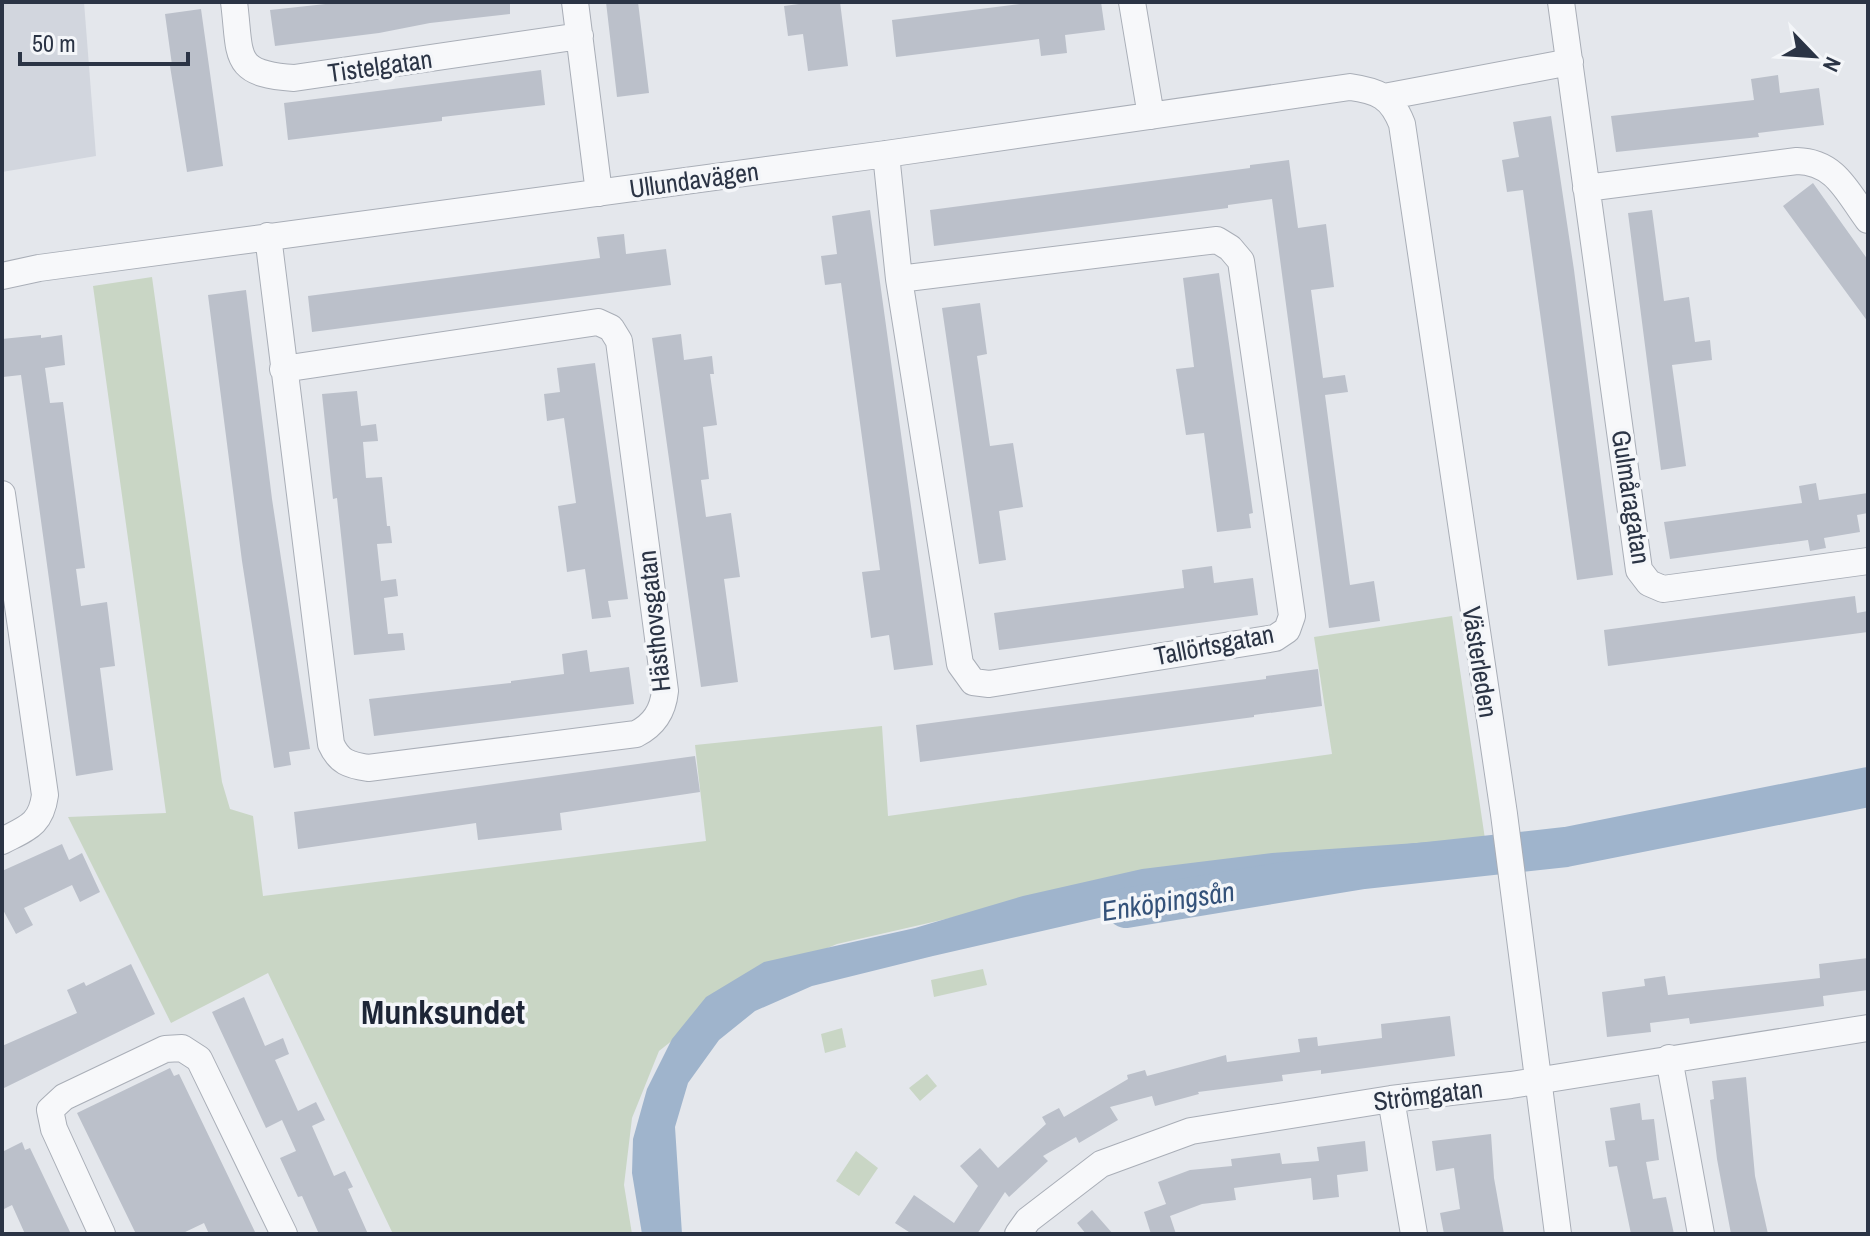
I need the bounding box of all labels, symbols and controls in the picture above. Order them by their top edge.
scale bar [20,16,188,66]
north arrow [1774,16,1854,96]
text: 50 m [32,27,76,59]
street label: Tistelgatan [325,41,434,90]
text: N [1816,52,1848,77]
street label: Ullundavägen [627,153,761,206]
street label: Gulmåragatan [1604,427,1659,566]
street label: Hästhovsgatan [629,548,678,694]
street label: Västerleden [1454,604,1507,720]
street label: Tallörtsgatan [1151,616,1277,673]
water label: Enköpingsån [1099,872,1237,930]
district label: Munksundet [361,989,525,1035]
street label: Strömgatan [1371,1070,1485,1119]

